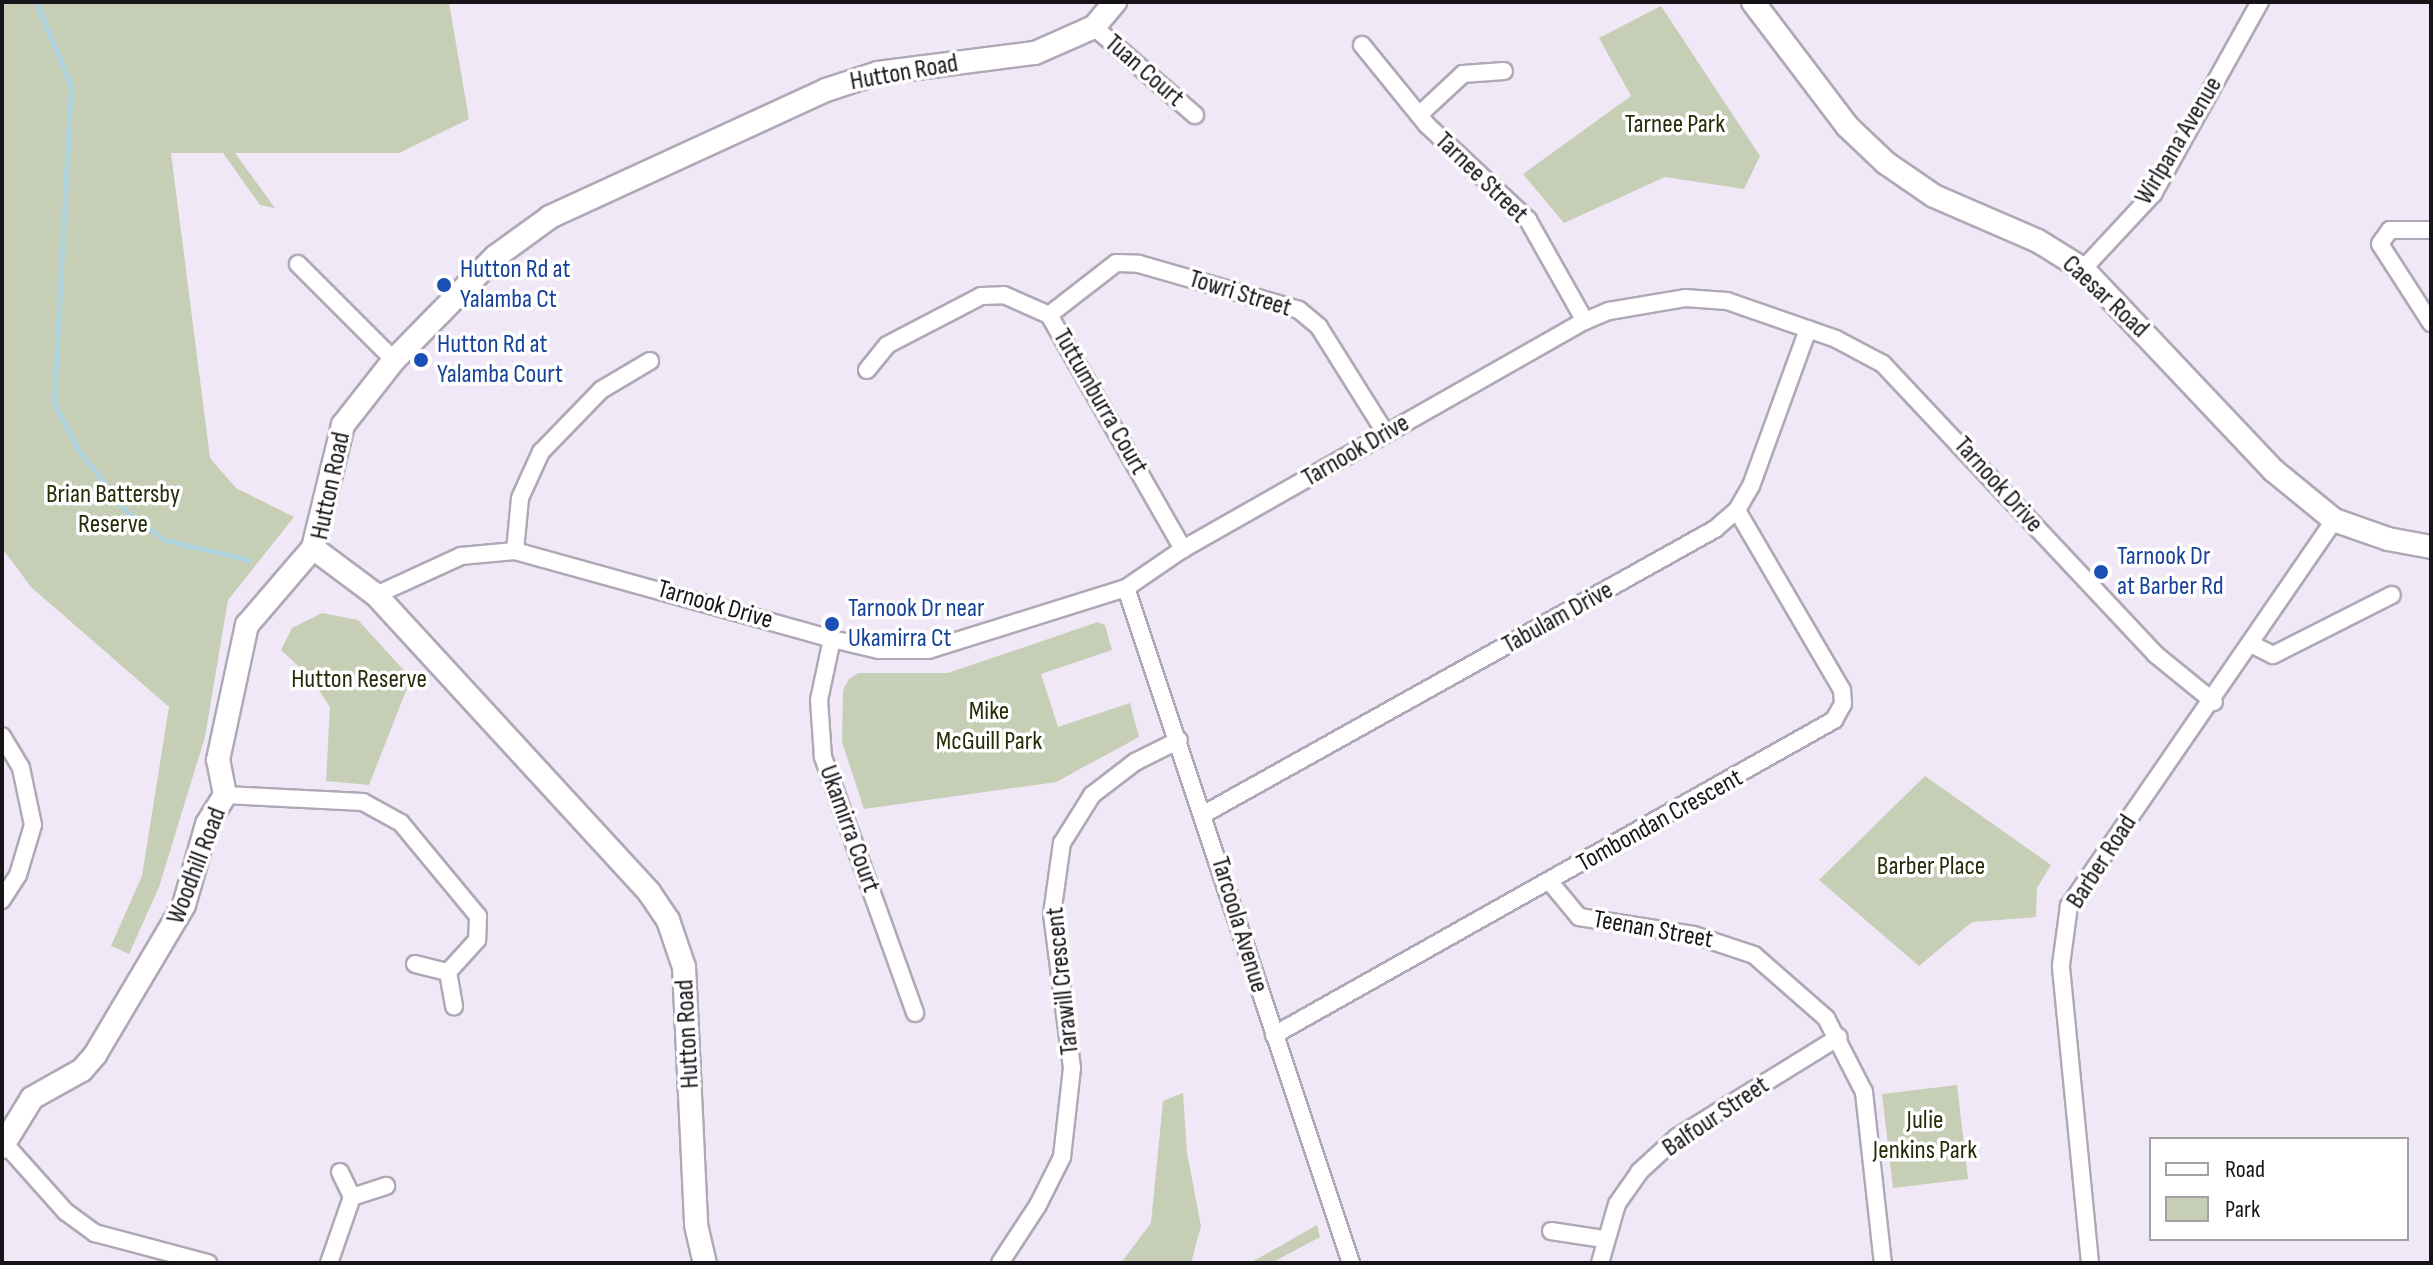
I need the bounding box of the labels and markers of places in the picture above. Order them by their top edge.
place label: Hutton Rd at Yalamba Ct [460,254,570,316]
marker: Hutton Rd at Yalamba Ct [435,276,453,294]
place label: Hutton Rd at Yalamba Court [437,329,563,390]
marker: Hutton Rd at Yalamba Court [412,351,430,369]
place label: Tarnook Dr at Barber Rd [2117,541,2224,602]
marker: Tarnook Dr at Barber Rd [2092,563,2110,581]
place label: Tarnook Dr near Ukamirra Ct [848,593,985,654]
marker: Tarnook Dr near Ukamirra Ct [823,615,841,633]

